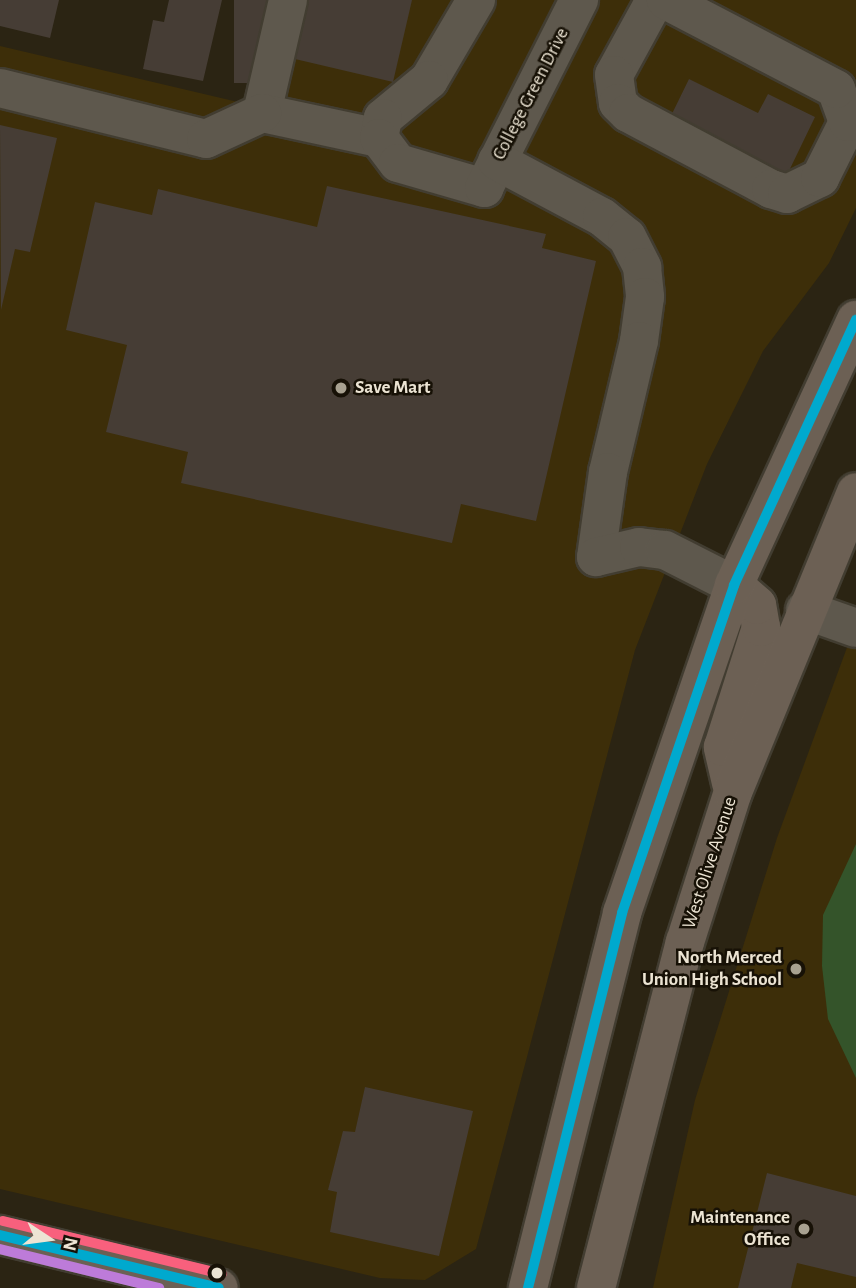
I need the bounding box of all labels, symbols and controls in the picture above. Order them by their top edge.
street label: College Green Drive [488,24,574,164]
place label: Save Mart [355,377,430,399]
marker: Save Mart [333,380,349,396]
street label: West Olive Avenue [678,794,742,932]
place label: North Merced Union High School [642,947,782,991]
marker: North Merced Union High School [788,961,804,977]
north arrow [14,1204,84,1274]
place label: Maintenance Office [690,1207,790,1251]
marker: Maintenance Office [796,1221,812,1237]
text: N [59,1235,81,1252]
unlabelled marker [210,1266,224,1280]

